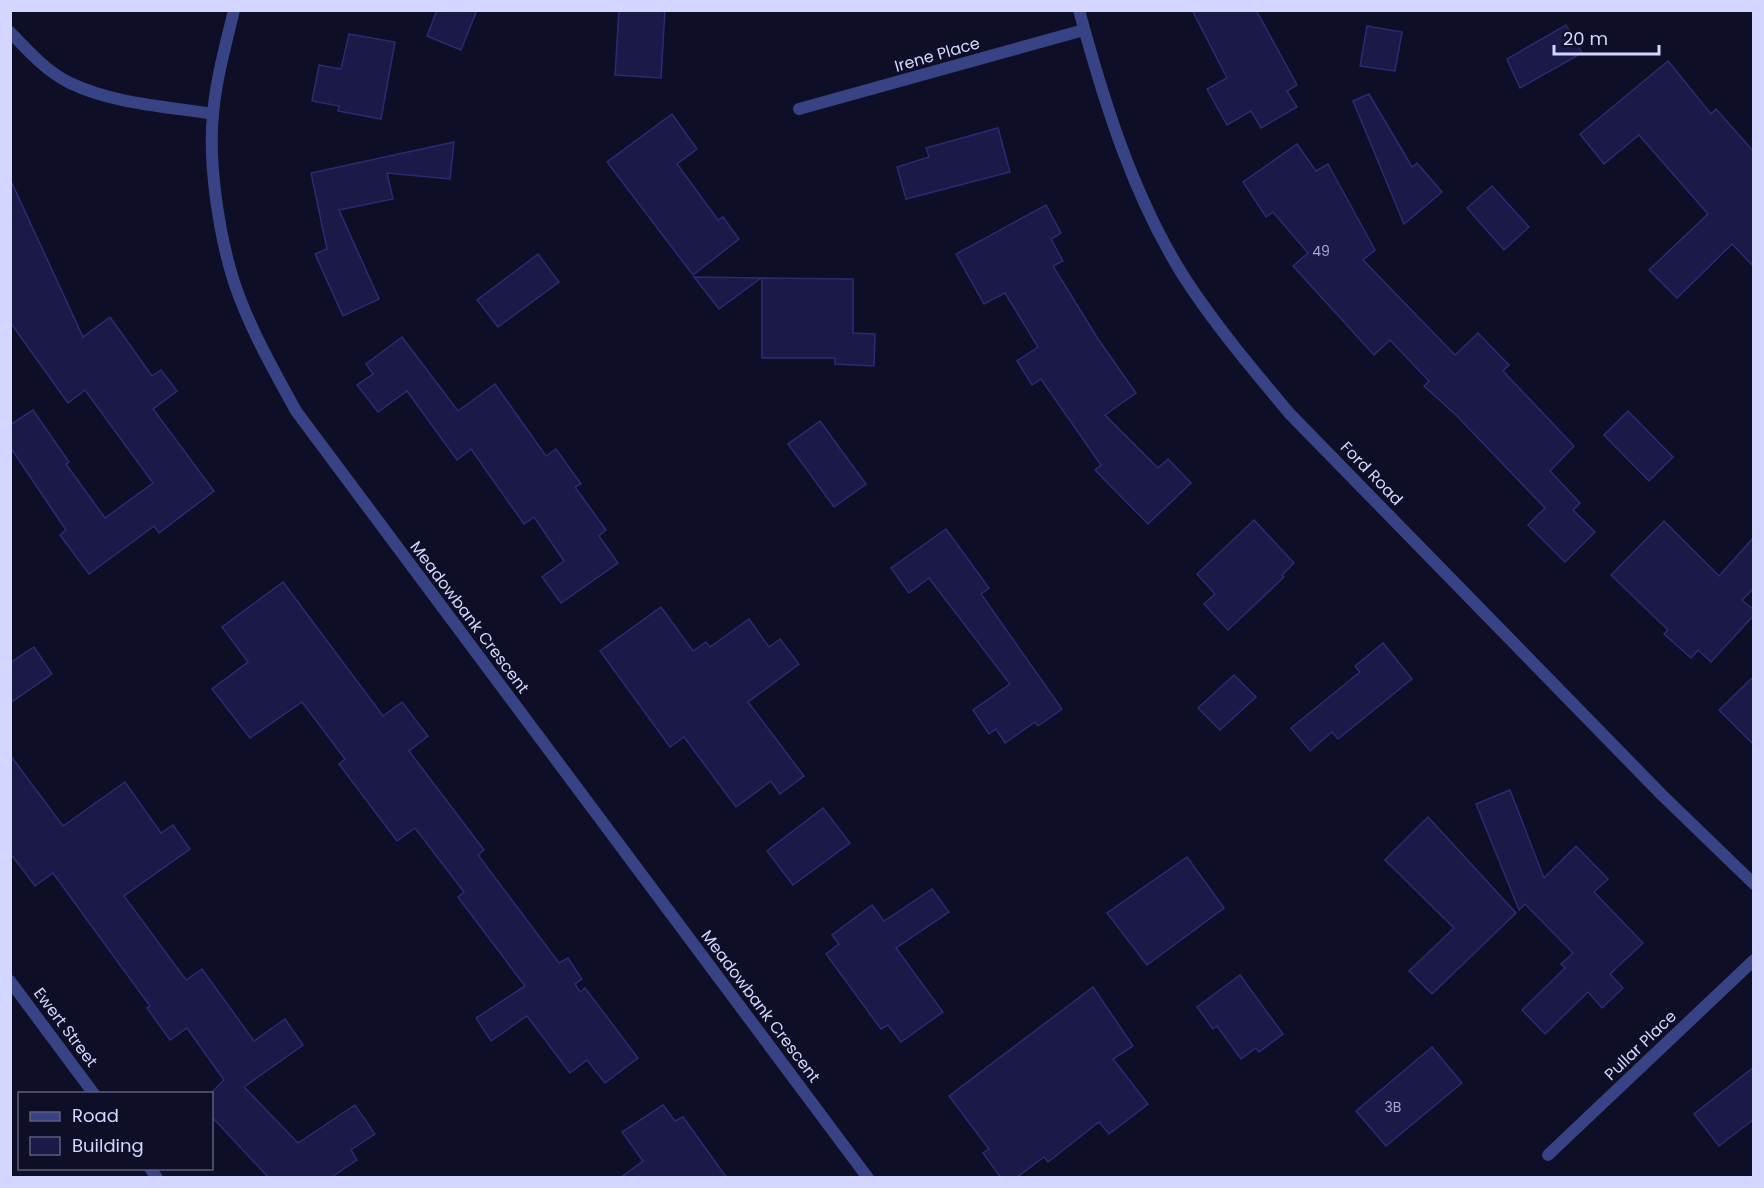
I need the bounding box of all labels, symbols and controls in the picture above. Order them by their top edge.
scale bar [1554,18,1659,56]
text: 20 m [1563,26,1608,51]
street label: Irene Place [892,31,983,78]
house number: 49 [1312,241,1330,261]
street label: Ford Road [1335,436,1408,510]
street label: Meadowbank Crescent [405,536,535,698]
street label: Meadowbank Crescent [696,925,826,1087]
street label: Ewert Street [28,983,103,1072]
street label: Pullar Place [1599,1005,1682,1086]
legend [18,1092,213,1170]
house number: 3B [1385,1097,1401,1117]
text: Road [72,1103,119,1128]
text: Building [72,1133,144,1158]

